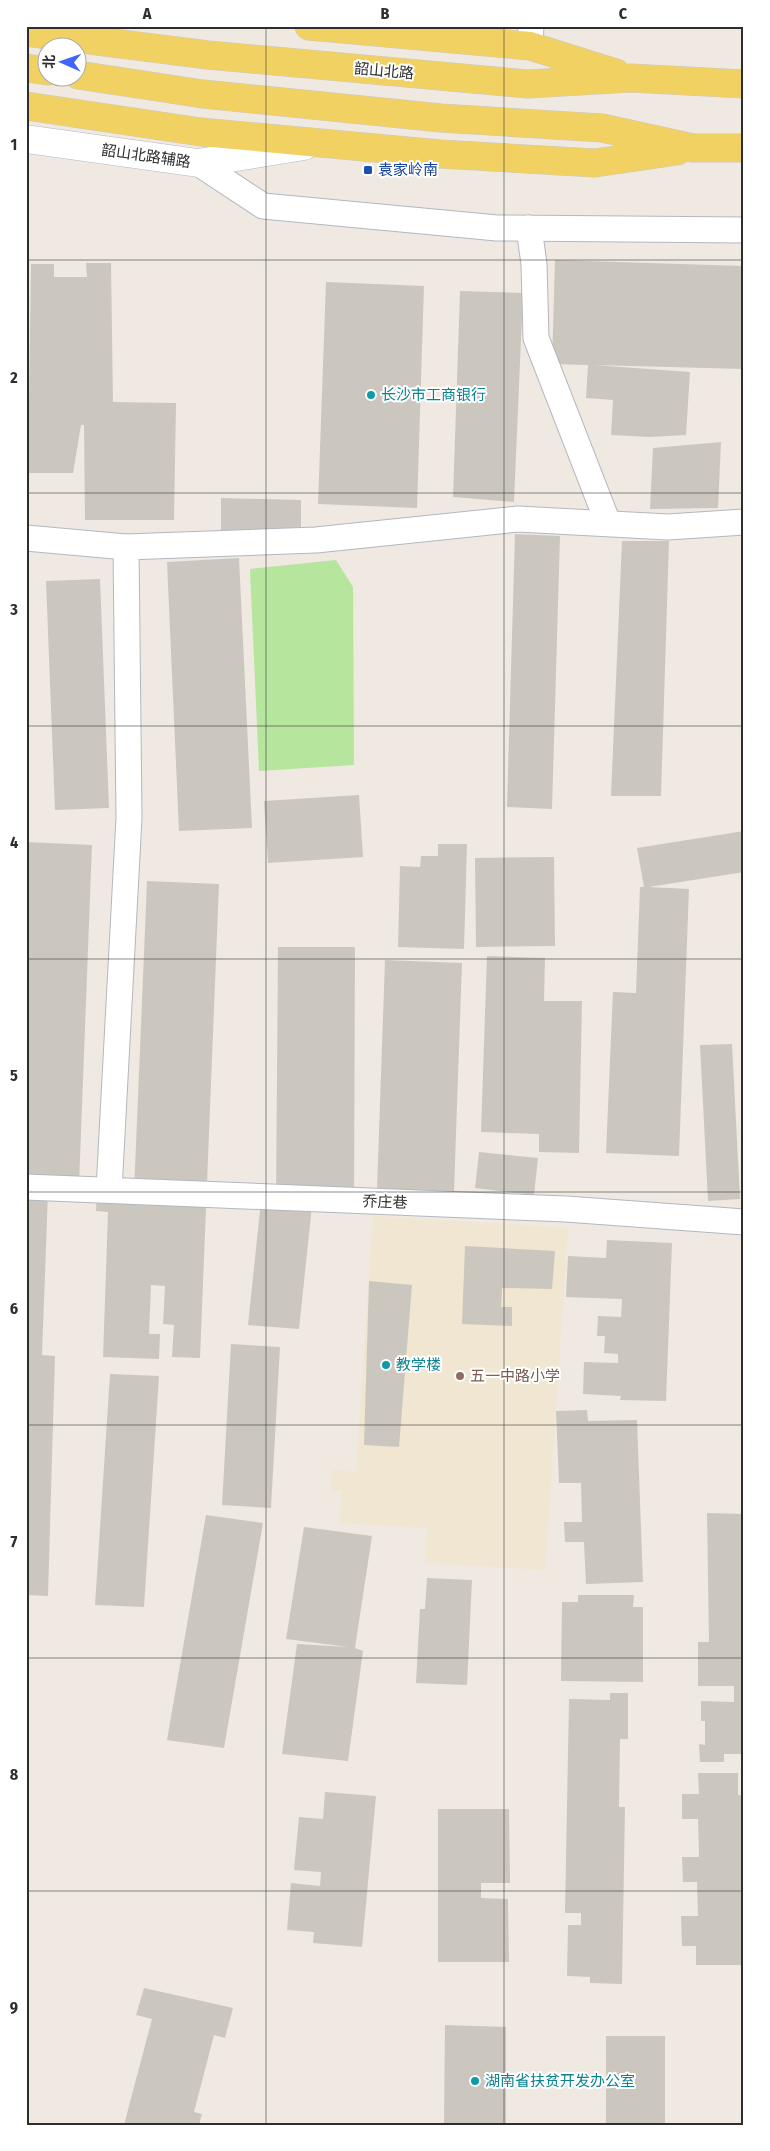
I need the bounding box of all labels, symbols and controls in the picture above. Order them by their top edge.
text: A [142,4,152,23]
text: B [381,4,390,23]
text: C [619,4,628,23]
north arrow [38,38,88,88]
text: 北 [41,54,58,69]
street label: 韶山北路 [353,59,415,83]
text: 1 [11,135,17,154]
street label: 韶山北路辅路 [100,141,192,171]
place label: 袁家岭南 [378,161,438,179]
marker: 袁家岭南 [362,164,374,176]
text: 2 [9,368,18,387]
place label: 长沙市工商银行 [381,386,486,404]
marker: 长沙市工商银行 [365,389,377,401]
text: 3 [9,600,18,619]
text: 4 [10,833,18,852]
text: 5 [10,1066,18,1085]
street label: 乔庄巷 [362,1192,408,1212]
text: 6 [10,1299,18,1318]
place label: 教学楼 [396,1356,441,1374]
marker: 教学楼 [380,1359,392,1371]
place label: 五一中路小学 [470,1367,560,1385]
marker: 五一中路小学 [454,1370,466,1382]
text: 7 [11,1532,18,1551]
text: 8 [10,1765,19,1784]
text: 9 [10,1998,18,2017]
place label: 湖南省扶贫开发办公室 [485,2072,635,2090]
marker: 湖南省扶贫开发办公室 [469,2075,481,2087]

